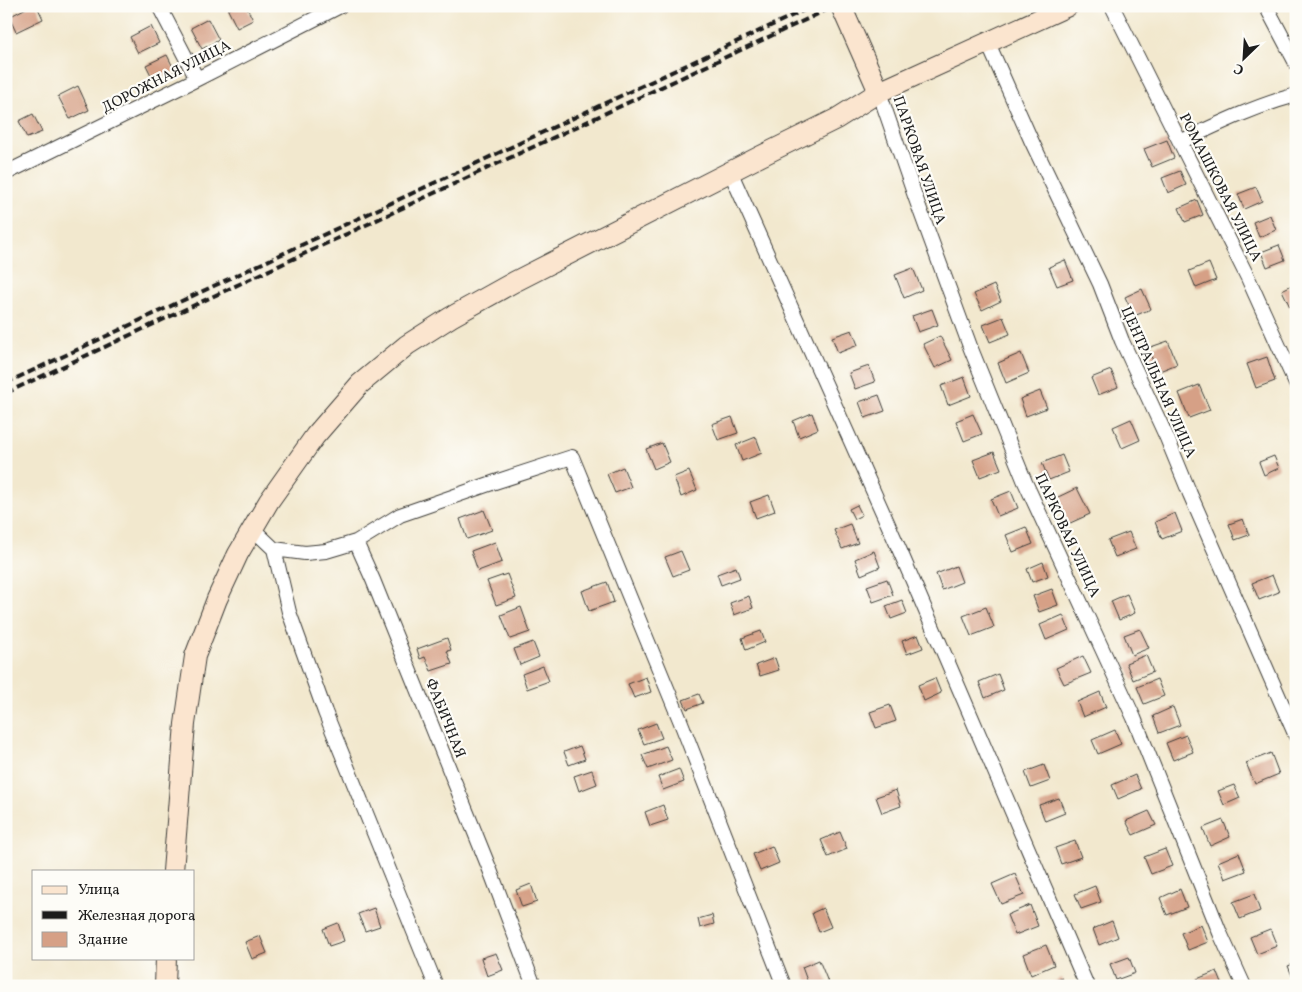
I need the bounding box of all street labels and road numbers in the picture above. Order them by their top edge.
street label: ДОРОЖНАЯ УЛИЦА [98,35,235,119]
street label: ПАРКОВАЯ УЛИЦА [887,93,951,228]
street label: РОМАШКОВАЯ УЛИЦА [1173,110,1266,266]
street label: ЦЕНТРАЛЬНАЯ УЛИЦА [1115,303,1201,462]
street label: ПАРКОВАЯ УЛИЦА [1029,470,1105,602]
street label: ФАБИЧНАЯ [419,676,470,762]

